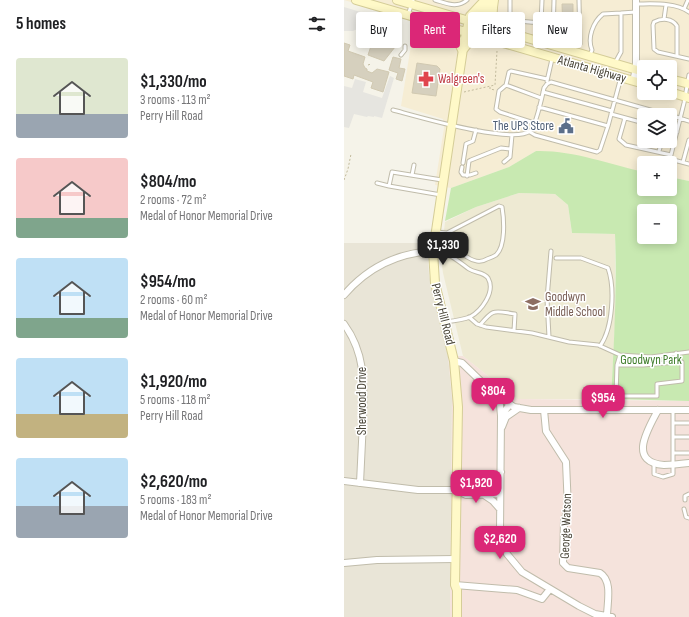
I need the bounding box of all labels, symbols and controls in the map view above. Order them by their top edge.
chip: Buy [356,12,402,48]
chip: Rent [410,12,460,48]
chip: Filters [468,12,525,48]
chip: New [533,12,582,48]
icon: filters [306,13,328,35]
text: 5 homes [16,14,66,34]
street label: Atlanta Highway [555,51,628,86]
map controls [637,60,677,244]
button: locate [637,60,677,100]
pharmacy icon: Walgreen's [417,70,435,88]
place label: Walgreen's [438,71,485,87]
text: $1,330/mo [140,72,207,92]
icon: home [48,74,96,122]
text: 3 rooms · 113 m² [140,92,211,108]
text: Perry Hill Road [140,108,203,124]
button: layers [637,108,677,148]
public building icon: The UPS Store [557,117,575,135]
place label: The UPS Store [493,118,554,134]
button: + [637,156,677,196]
text: $804/mo [140,172,197,192]
icon: home [48,174,96,222]
text: 2 rooms · 72 m² [140,192,206,208]
button: − [637,204,677,244]
text: Medal of Honor Memorial Drive [140,208,273,224]
pin: $1,330 [410,232,476,266]
text: $1,330 [427,237,459,253]
text: $954/mo [140,272,196,292]
icon: home [48,274,96,322]
street label: Perry Hill Road [428,282,458,346]
place label: Goodwyn Middle School [545,289,605,320]
text: 2 rooms · 60 m² [140,292,207,308]
school or university icon: Goodwyn Middle School [524,295,542,313]
text: Medal of Honor Memorial Drive [140,308,273,324]
park label: Goodwyn Park [620,352,682,368]
street label: Sherwood Drive [354,367,370,435]
text: $1,920/mo [140,372,207,392]
icon: home [48,374,96,422]
pin: $804 [469,378,517,412]
text: $804 [480,383,506,399]
pin: $954 [579,385,627,419]
text: $954 [591,390,615,406]
text: 5 rooms · 118 m² [140,392,211,408]
text: Perry Hill Road [140,408,203,424]
pin: $1,920 [443,470,509,504]
text: $2,620/mo [140,472,207,492]
icon: home [48,474,96,522]
text: $1,920 [459,475,493,491]
text: 5 rooms · 183 m² [140,492,211,508]
street label: George Watson [557,493,575,559]
text: Medal of Honor Memorial Drive [140,508,273,524]
pin: $2,620 [467,526,533,560]
text: $2,620 [483,531,517,547]

